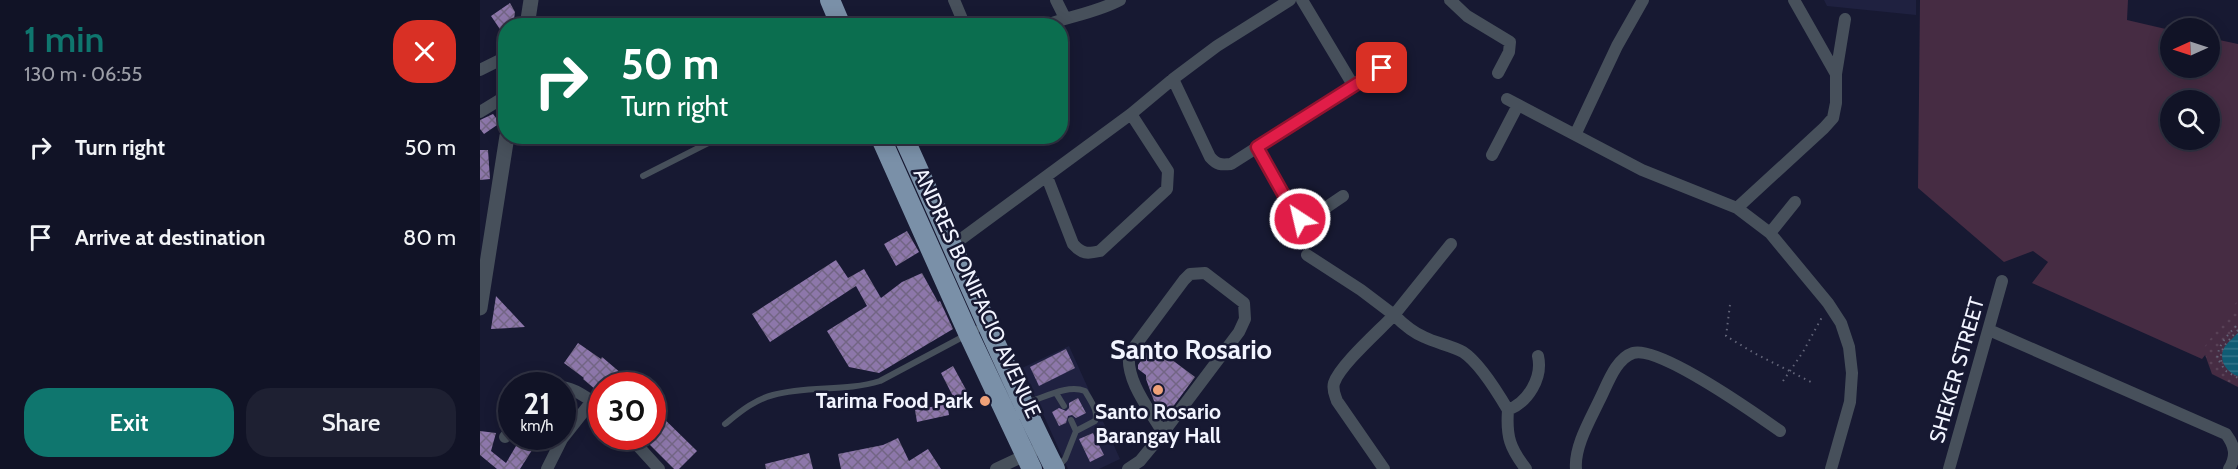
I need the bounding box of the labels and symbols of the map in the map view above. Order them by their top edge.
north arrow [2160,18,2220,78]
pin [1356,42,1407,93]
street label: ANDRES BONIFACIO AVENUE [908,164,1046,422]
position arrow [1268,187,1332,251]
street label: SHEKER STREET [1924,294,1989,446]
district label: Santo Rosario [1110,333,1272,366]
speed limit sign: 30 [588,372,666,450]
marker: Santo Rosario Barangay Hall [1151,383,1165,397]
place label: Tarima Food Park [816,388,974,413]
marker: Tarima Food Park [978,394,992,408]
place label: Santo Rosario Barangay Hall [1095,399,1221,448]

